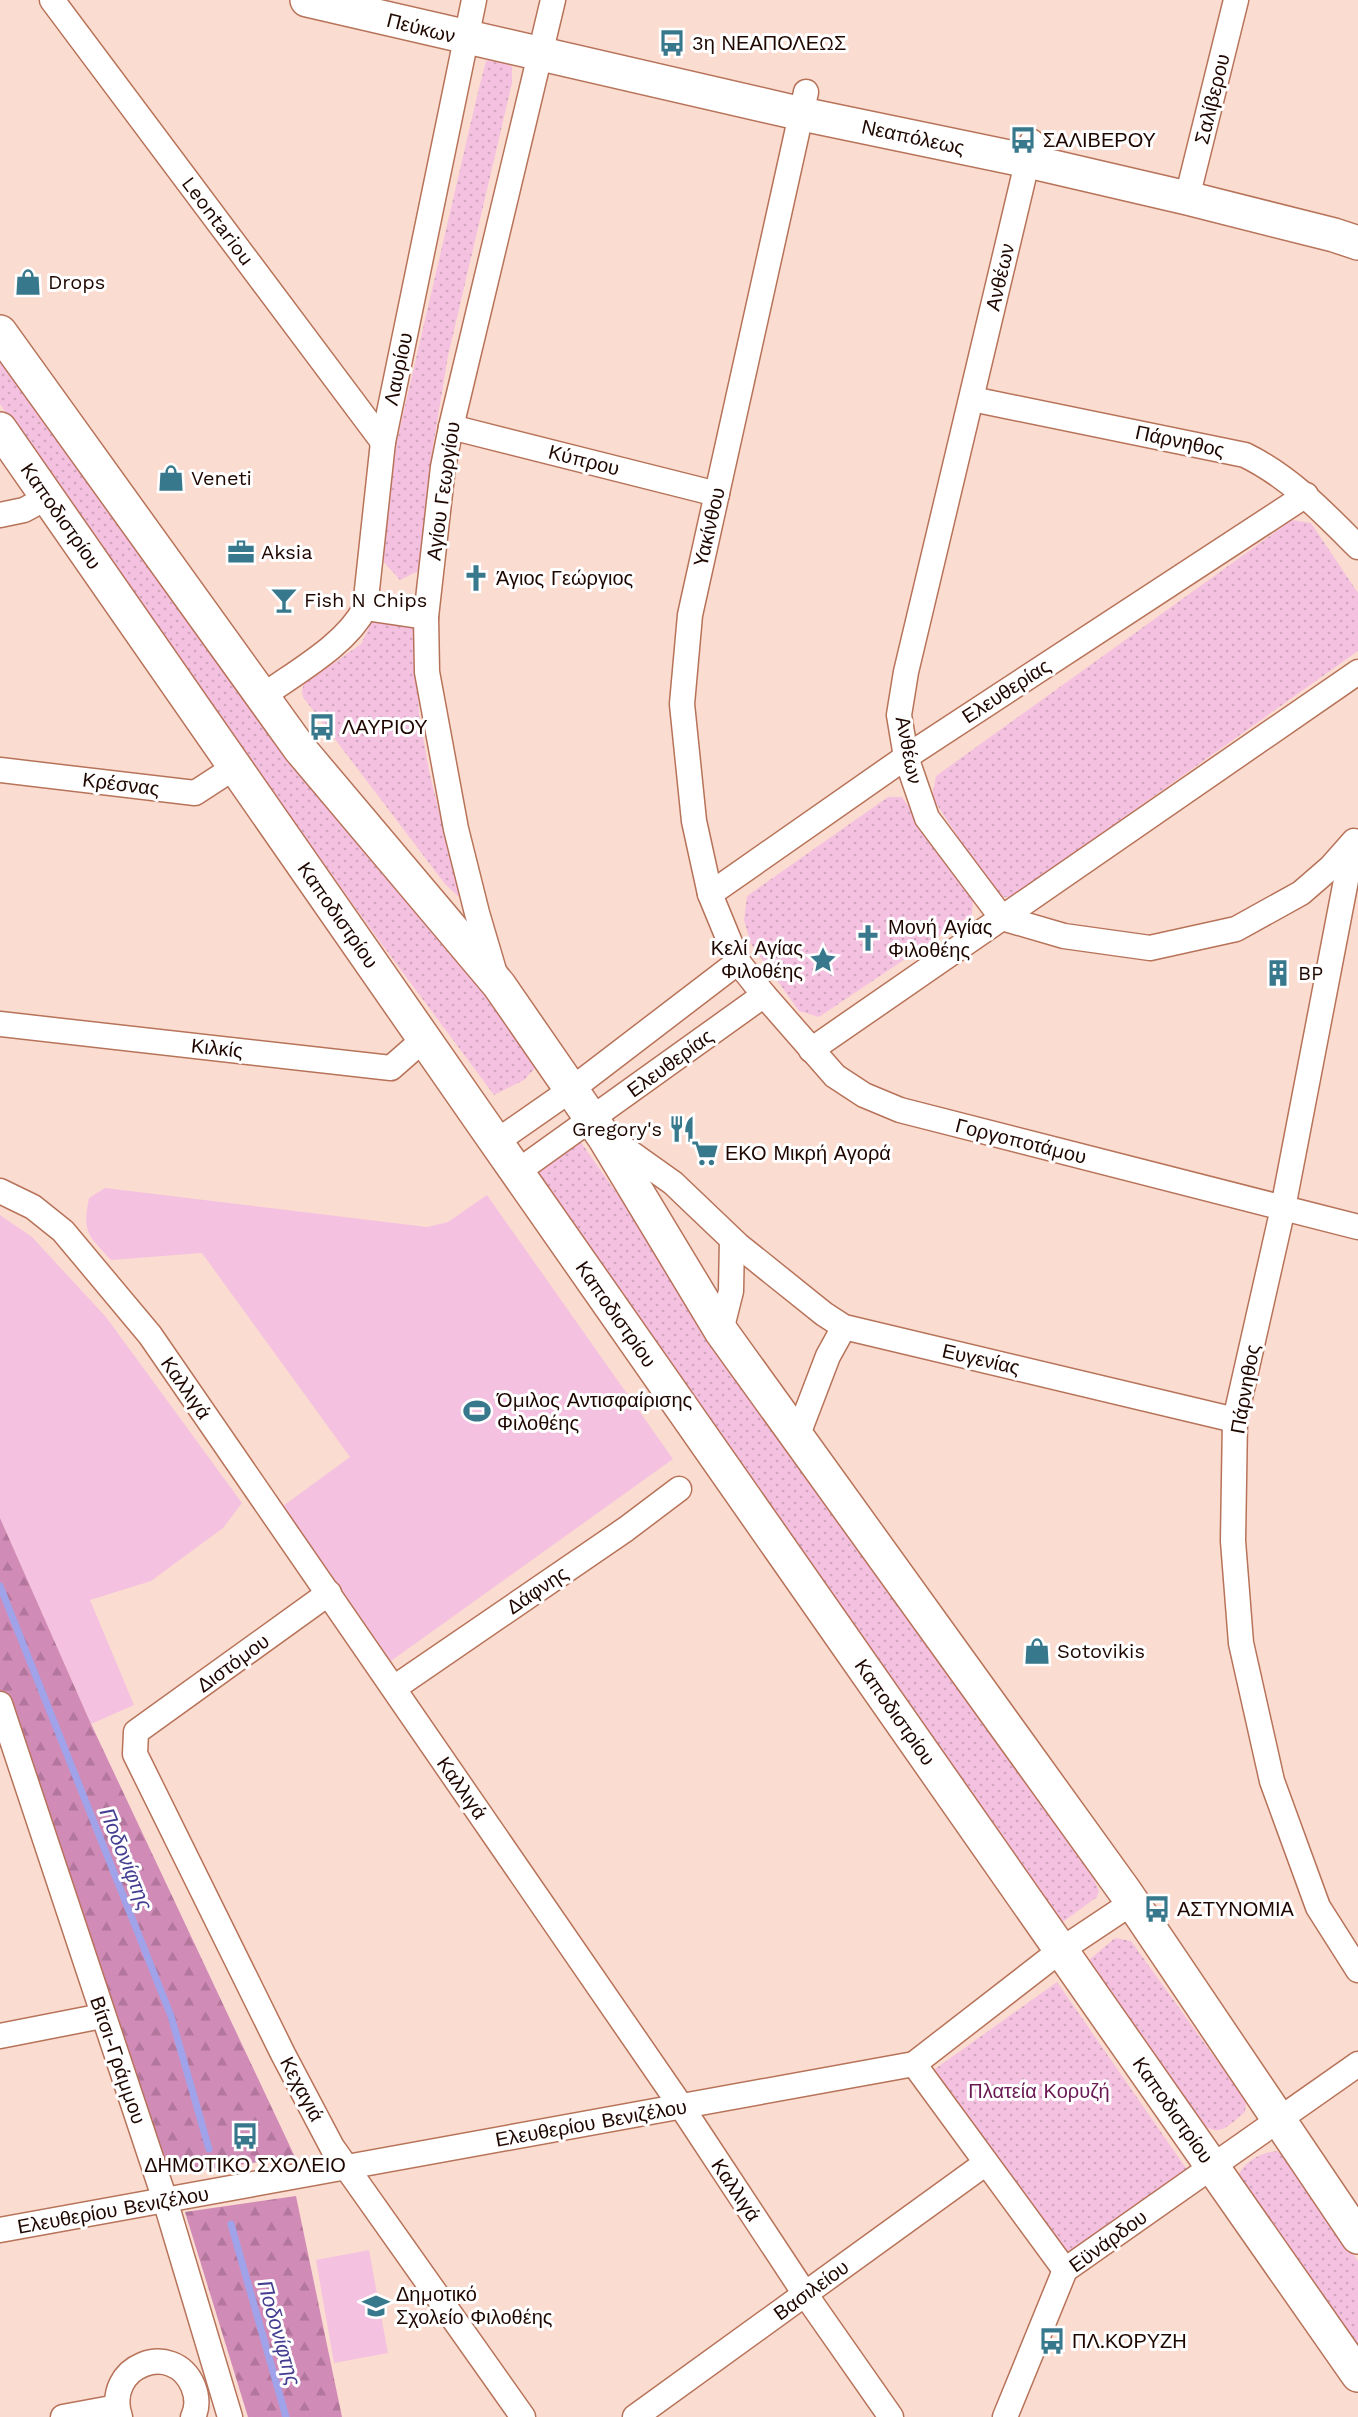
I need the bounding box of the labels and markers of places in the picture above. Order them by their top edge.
bus stop icon: 3η ΝΕΑΠΟΛΕΩΣ [657,28,687,58]
place label: 3η ΝΕΑΠΟΛΕΩΣ [692,31,846,55]
bus stop icon: ΣΑΛΙΒΕΡΟΥ [1008,125,1038,155]
place label: ΣΑΛΙΒΕΡΟΥ [1043,128,1156,152]
shop icon: Drops [13,267,43,297]
place label: Drops [48,270,105,294]
shop icon: Veneti [156,463,186,493]
place label: Veneti [191,466,252,490]
office icon: Aksia [226,537,256,567]
place label: Aksia [261,540,313,564]
church icon: Άγιος Γεώργιος [461,563,491,593]
place label: Άγιος Γεώργιος [496,566,634,590]
bar icon: Fish N Chips [269,585,299,615]
place label: Fish N Chips [304,588,427,612]
bus stop icon: ΛΑΥΡΙΟΥ [307,712,337,742]
place label: ΛΑΥΡΙΟΥ [342,715,428,739]
place label: Μονή Αγίας Φιλοθέης [888,915,993,962]
church icon: Μονή Αγίας Φιλοθέης [853,923,883,953]
place label: Κελί Αγίας Φιλοθέης [711,936,803,983]
place icon: Κελί Αγίας Φιλοθέης [808,945,838,975]
building icon: BP [1263,958,1293,988]
place label: BP [1298,961,1323,985]
restaurant icon: Gregory's [667,1114,697,1144]
place label: Gregory's [572,1117,662,1141]
supermarket icon: ΕΚΟ Μικρή Αγορά [690,1138,720,1168]
place label: ΕΚΟ Μικρή Αγορά [725,1141,891,1165]
place label: Όμιλος Αντισφαίρισης Φιλοθέης [496,1388,693,1435]
sports icon: Όμιλος Αντισφαίρισης Φιλοθέης [462,1396,492,1426]
shop icon: Sotovikis [1022,1636,1052,1666]
place label: Sotovikis [1057,1639,1145,1663]
bus stop icon: ΑΣΤΥΝΟΜΙΑ [1142,1894,1172,1924]
place label: ΑΣΤΥΝΟΜΙΑ [1177,1897,1294,1921]
bus stop icon: ΔΗΜΟΤΙΚΟ ΣΧΟΛΕΙΟ [230,2121,260,2151]
place label: ΔΗΜΟΤΙΚΟ ΣΧΟΛΕΙΟ [144,2153,346,2177]
place label: Δημοτικό Σχολείο Φιλοθέης [396,2282,553,2329]
school or university icon: Δημοτικό Σχολείο Φιλοθέης [361,2291,391,2321]
bus stop icon: ΠΛ.ΚΟΡΥΖΗ [1037,2326,1067,2356]
place label: ΠΛ.ΚΟΡΥΖΗ [1072,2329,1187,2353]

